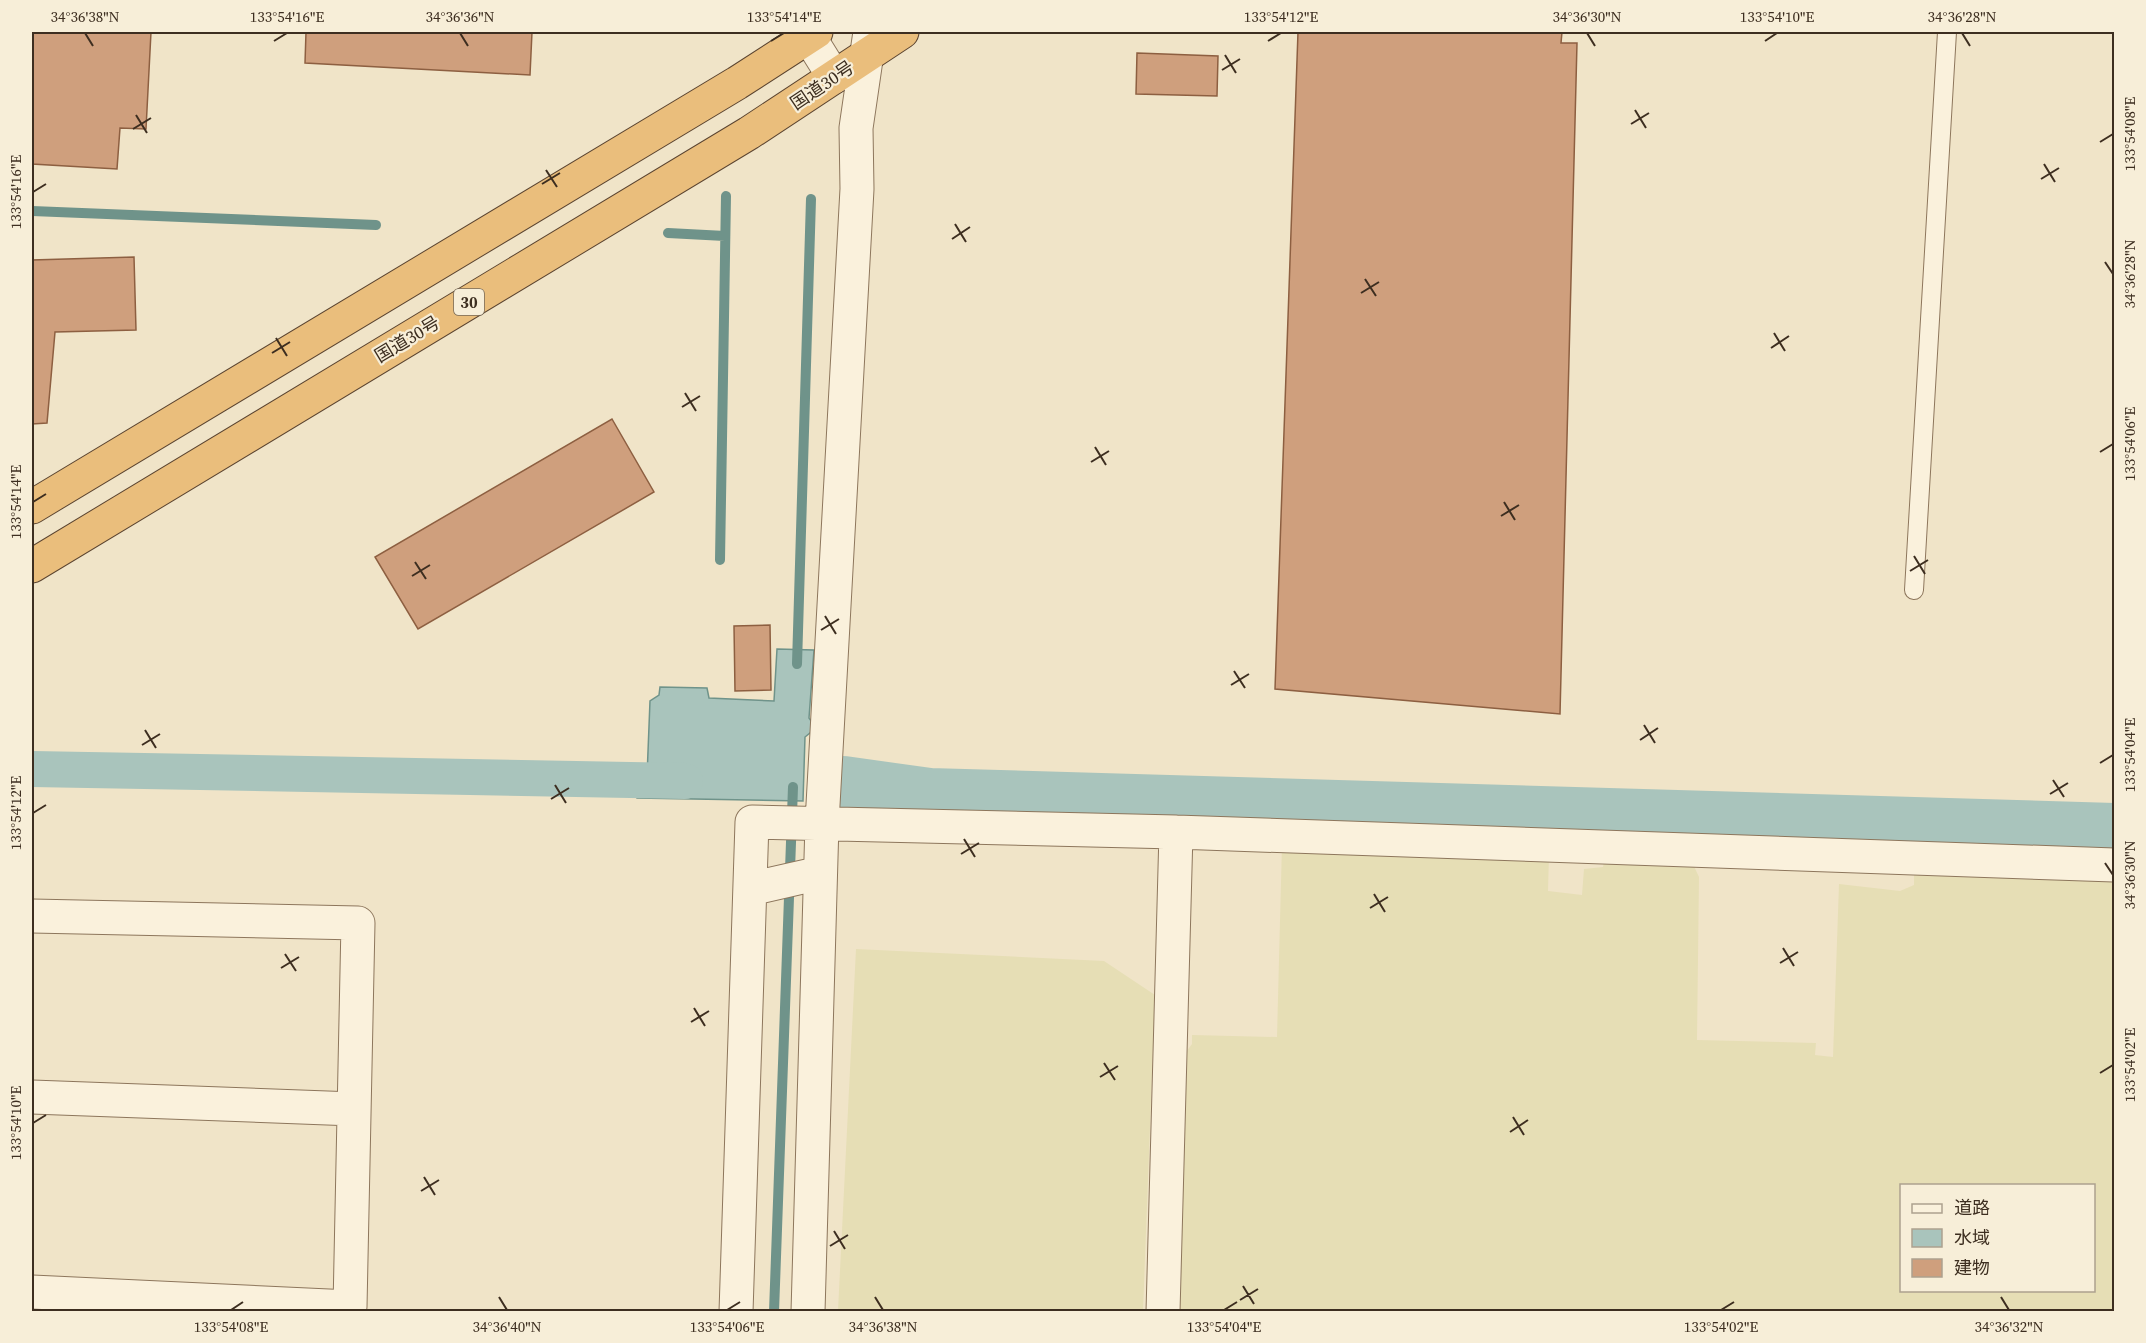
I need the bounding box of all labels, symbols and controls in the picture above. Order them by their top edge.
text: 34°36'38"N [50,6,120,27]
text: 133°54'16"E [250,6,324,27]
text: 34°36'36"N [425,6,495,27]
text: 133°54'14"E [747,6,821,27]
text: 133°54'12"E [1244,6,1318,27]
text: 34°36'30"N [1552,6,1622,27]
text: 133°54'10"E [1740,6,1814,27]
text: 34°36'28"N [1927,6,1997,27]
street label: 国道30号 [785,55,859,115]
text: 133°54'08"E [2119,97,2140,171]
text: 133°54'16"E [5,155,26,229]
text: 34°36'28"N [2119,239,2140,309]
road number: 30 [454,289,484,315]
street label: 国道30号 [370,310,444,368]
text: 133°54'06"E [2119,407,2140,481]
text: 133°54'14"E [5,465,26,539]
text: 133°54'04"E [2119,718,2140,792]
text: 133°54'12"E [5,776,26,850]
text: 34°36'30"N [2119,840,2140,910]
text: 133°54'02"E [2119,1028,2140,1102]
text: 133°54'10"E [5,1086,26,1160]
legend [1900,1184,2095,1292]
text: 道路 [1954,1195,1990,1220]
text: 水域 [1954,1225,1990,1250]
text: 建物 [1954,1255,1990,1280]
text: 133°54'08"E [194,1316,268,1337]
text: 34°36'40"N [472,1316,542,1337]
text: 133°54'06"E [690,1316,764,1337]
text: 34°36'38"N [848,1316,918,1337]
text: 133°54'04"E [1187,1316,1261,1337]
text: 133°54'02"E [1684,1316,1758,1337]
text: 34°36'32"N [1974,1316,2044,1337]

